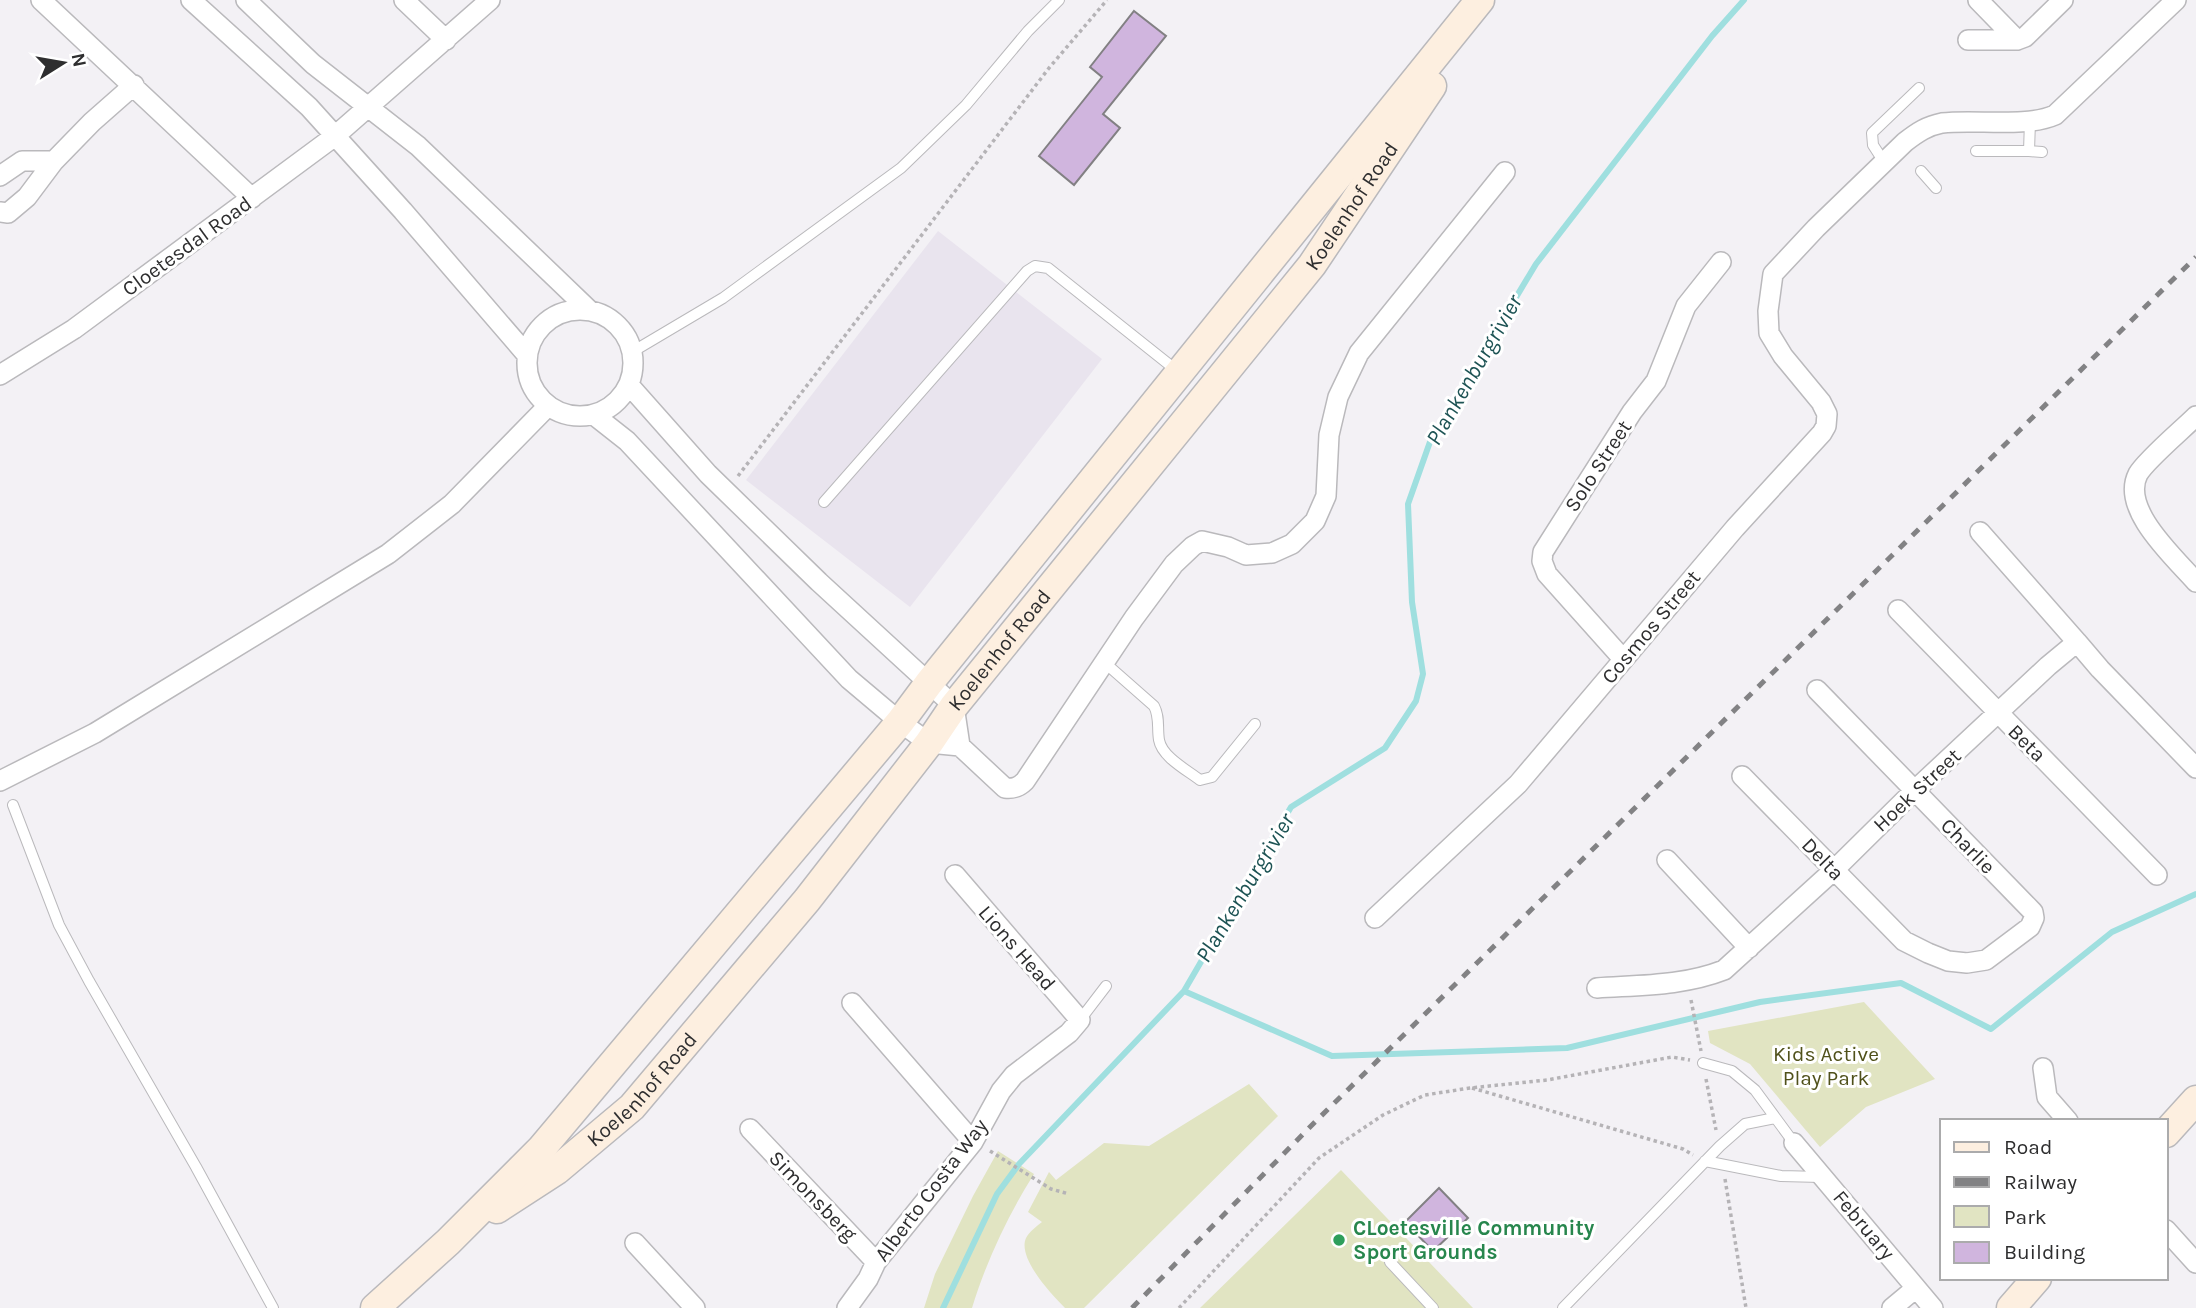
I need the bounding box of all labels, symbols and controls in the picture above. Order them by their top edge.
north arrow [28,28,98,98]
text: N [67,51,91,69]
street label: Koelenhof Road [1300,137,1403,275]
street label: Cloetesdal Road [118,191,256,301]
water label: Plankenburgrivier [1420,289,1529,450]
street label: Solo Street [1560,416,1636,516]
street label: Cosmos Street [1597,566,1705,688]
street label: Koelenhof Road [943,585,1056,716]
street label: Beta [2003,719,2051,767]
street label: Hoek Street [1868,743,1966,837]
water label: Plankenburgrivier [1190,808,1301,967]
street label: Charlie [1936,813,2000,879]
street label: Delta [1797,833,1849,885]
street label: Lions Head [973,900,1061,996]
street label: Koelenhof Road [582,1027,702,1152]
park label: Kids Active Play Park [1773,1042,1879,1090]
street label: Alberto Costa Way [870,1114,993,1266]
legend [1940,1119,2168,1280]
text: Road [2004,1135,2052,1159]
street label: Simonsberg [764,1146,862,1246]
text: Railway [2004,1170,2077,1194]
street label: February [1828,1186,1900,1265]
text: Park [2004,1205,2047,1229]
place label: CLoetesville Community Sport Grounds [1353,1216,1595,1264]
marker: CLoetesville Community Sport Grounds [1331,1232,1347,1248]
text: Building [2004,1240,2085,1264]

